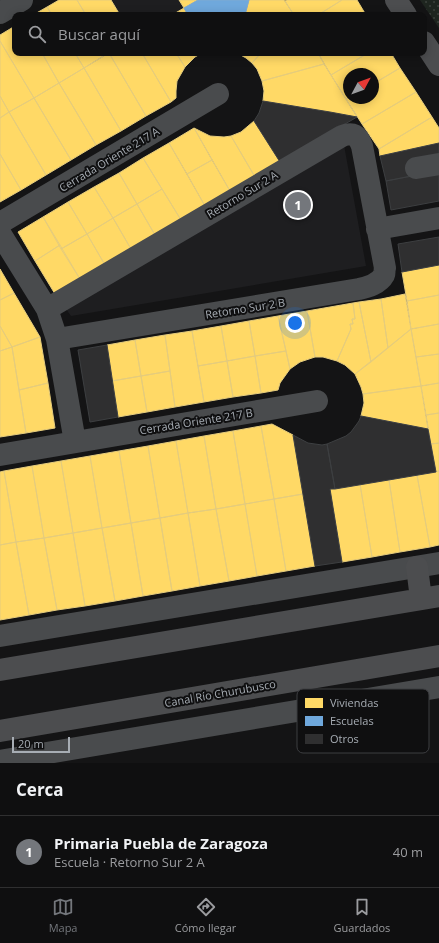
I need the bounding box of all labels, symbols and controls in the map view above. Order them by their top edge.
search box [12,12,427,56]
icon: search [26,23,48,45]
text: Buscar aquí [58,24,140,44]
north arrow [343,68,379,104]
street label: Cerrada Oriente 217 A [56,123,162,195]
street label: Retorno Sur 2 A [204,167,280,221]
pin: 1 [285,190,311,220]
street label: Retorno Sur 2 B [204,294,286,322]
your location [285,313,305,333]
street label: Cerrada Oriente 217 B [138,405,254,437]
street label: Canal Río Churubusco [163,676,277,710]
legend [297,689,429,753]
text: Viviendas [330,695,379,710]
text: Escuelas [330,713,374,728]
text: Otros [330,731,359,746]
scale bar [12,735,70,754]
text: 20 m [18,736,44,751]
text: Cerca [16,778,64,801]
text: Primaria Puebla de Zaragoza [54,833,268,853]
text: 1 [25,843,33,861]
text: 40 m [393,843,423,861]
text: Escuela · Retorno Sur 2 A [54,853,205,871]
tab: Mapa [49,896,77,935]
tab: Cómo llegar [175,896,236,935]
tab: Guardados [334,896,390,935]

